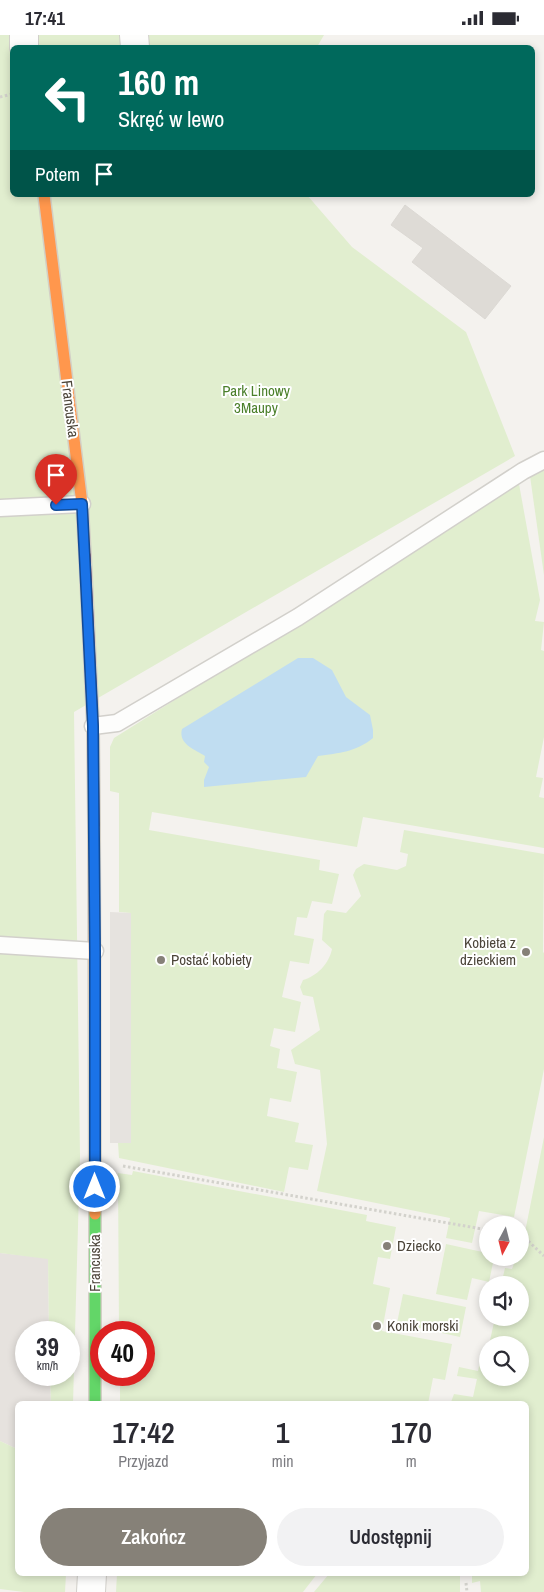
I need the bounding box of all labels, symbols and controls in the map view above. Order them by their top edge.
text: 17:41 [25,5,65,31]
text: 160 m [118,59,199,106]
icon: left [35,65,100,130]
text: Skręć w lewo [118,104,224,134]
icon: arrive [90,160,118,188]
text: Potem [35,161,80,187]
street label: Francuska [57,379,84,439]
park label: Park Linowy 3Maupy [222,380,291,418]
pin [35,454,77,505]
icon: arrive [42,461,70,489]
place label: Kobieta z dzieckiem [460,932,516,970]
marker: Kobieta z dzieckiem [520,946,532,958]
place label: Postać kobiety [171,949,253,970]
marker: Postać kobiety [155,954,167,966]
position arrow [68,1160,120,1212]
north arrow [479,1216,529,1266]
map controls [479,1216,529,1386]
street label: Francuska [84,1234,105,1292]
place label: Dziecko [397,1235,442,1256]
marker: Dziecko [381,1240,393,1252]
button: sound [479,1276,529,1326]
place label: Konik morski [387,1315,459,1336]
marker: Konik morski [371,1320,383,1332]
speed limit sign: 40 [90,1321,155,1386]
text: 39 [36,1330,59,1364]
button: search [479,1336,529,1386]
text: km/h [37,1358,58,1374]
text: 17:42 [112,1412,175,1452]
text: 1 [276,1412,290,1452]
text: 170 [391,1412,432,1452]
text: Przyjazd [118,1450,169,1472]
text: min [272,1450,294,1472]
text: m [406,1450,417,1472]
button: Zakończ [40,1508,267,1566]
button: Udostępnij [277,1508,504,1566]

